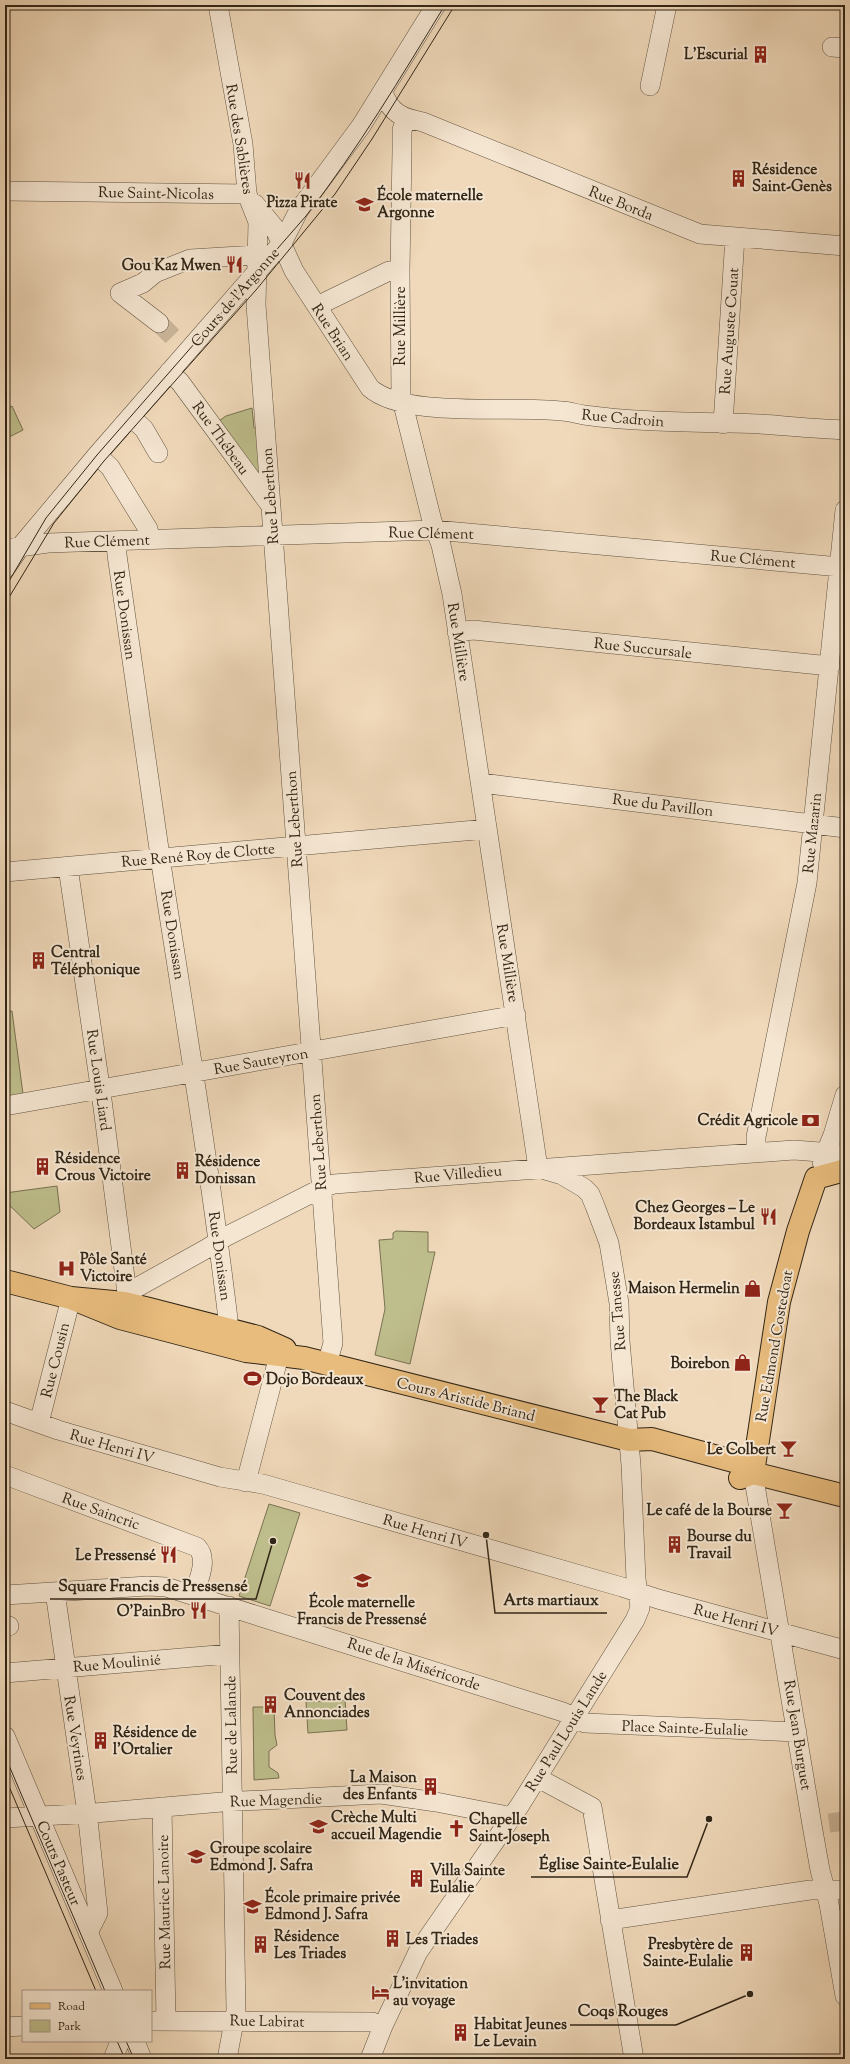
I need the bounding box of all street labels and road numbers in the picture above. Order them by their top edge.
street label: Rue des Sablières [219,83,258,196]
street label: Rue Borda [585,182,656,227]
street label: Rue Saint-Nicolas [98,183,214,206]
street label: Cours de l'Argonne [187,244,285,352]
street label: Rue Auguste Couat [716,267,745,395]
street label: Rue Millière [391,286,412,366]
street label: Rue Brian [305,300,358,366]
street label: Rue Thébeau [186,398,254,480]
street label: Rue Cadroin [581,405,665,434]
street label: Rue Leberthon [258,447,285,545]
street label: Rue Clément [388,523,474,546]
street label: Rue Clément [64,531,150,554]
street label: Rue Clément [709,546,796,575]
street label: Rue Donissan [107,569,140,661]
street label: Rue Millière [441,601,474,683]
street label: Rue Succursale [593,634,693,665]
street label: Rue Leberthon [282,770,309,868]
street label: Rue du Pavillon [611,790,715,823]
street label: Rue Mazarin [799,792,828,875]
street label: Rue René Roy de Clotte [120,839,276,874]
street label: Rue Donissan [154,889,189,981]
street label: Rue Millière [490,922,523,1004]
street label: Rue Louis Liard [80,1028,115,1133]
street label: Rue Sauteyron [212,1044,310,1081]
street label: Rue Leberthon [306,1093,333,1191]
street label: Rue Villedieu [413,1161,503,1190]
street label: Rue Donissan [202,1210,235,1302]
street label: Rue Edmond Costedoat [752,1269,799,1424]
street label: Rue Tanesse [605,1270,632,1352]
street label: Rue Cousin [37,1320,76,1400]
street label: Cours Aristide Briand [394,1373,538,1428]
street label: Rue Henri IV [67,1425,156,1470]
street label: Rue Saincric [59,1489,143,1536]
street label: Rue Henri IV [380,1510,469,1555]
street label: Rue Henri IV [691,1600,780,1643]
street label: Rue de la Miséricorde [344,1634,483,1697]
street label: Rue Moulinié [72,1650,162,1679]
street label: Rue Paul Louis Lande [521,1667,613,1796]
street label: Rue de Lalande [221,1675,244,1775]
street label: Rue Jean Burguet [777,1679,816,1792]
street label: Rue Veyrines [57,1694,92,1782]
street label: Place Sainte-Eulalie [621,1717,749,1742]
street label: Rue Magendie [230,1789,323,1814]
street label: Cours Pasteur [30,1818,85,1910]
street label: Rue Maurice Lanoire [154,1834,177,1970]
street label: Rue Labirat [229,2011,305,2034]

